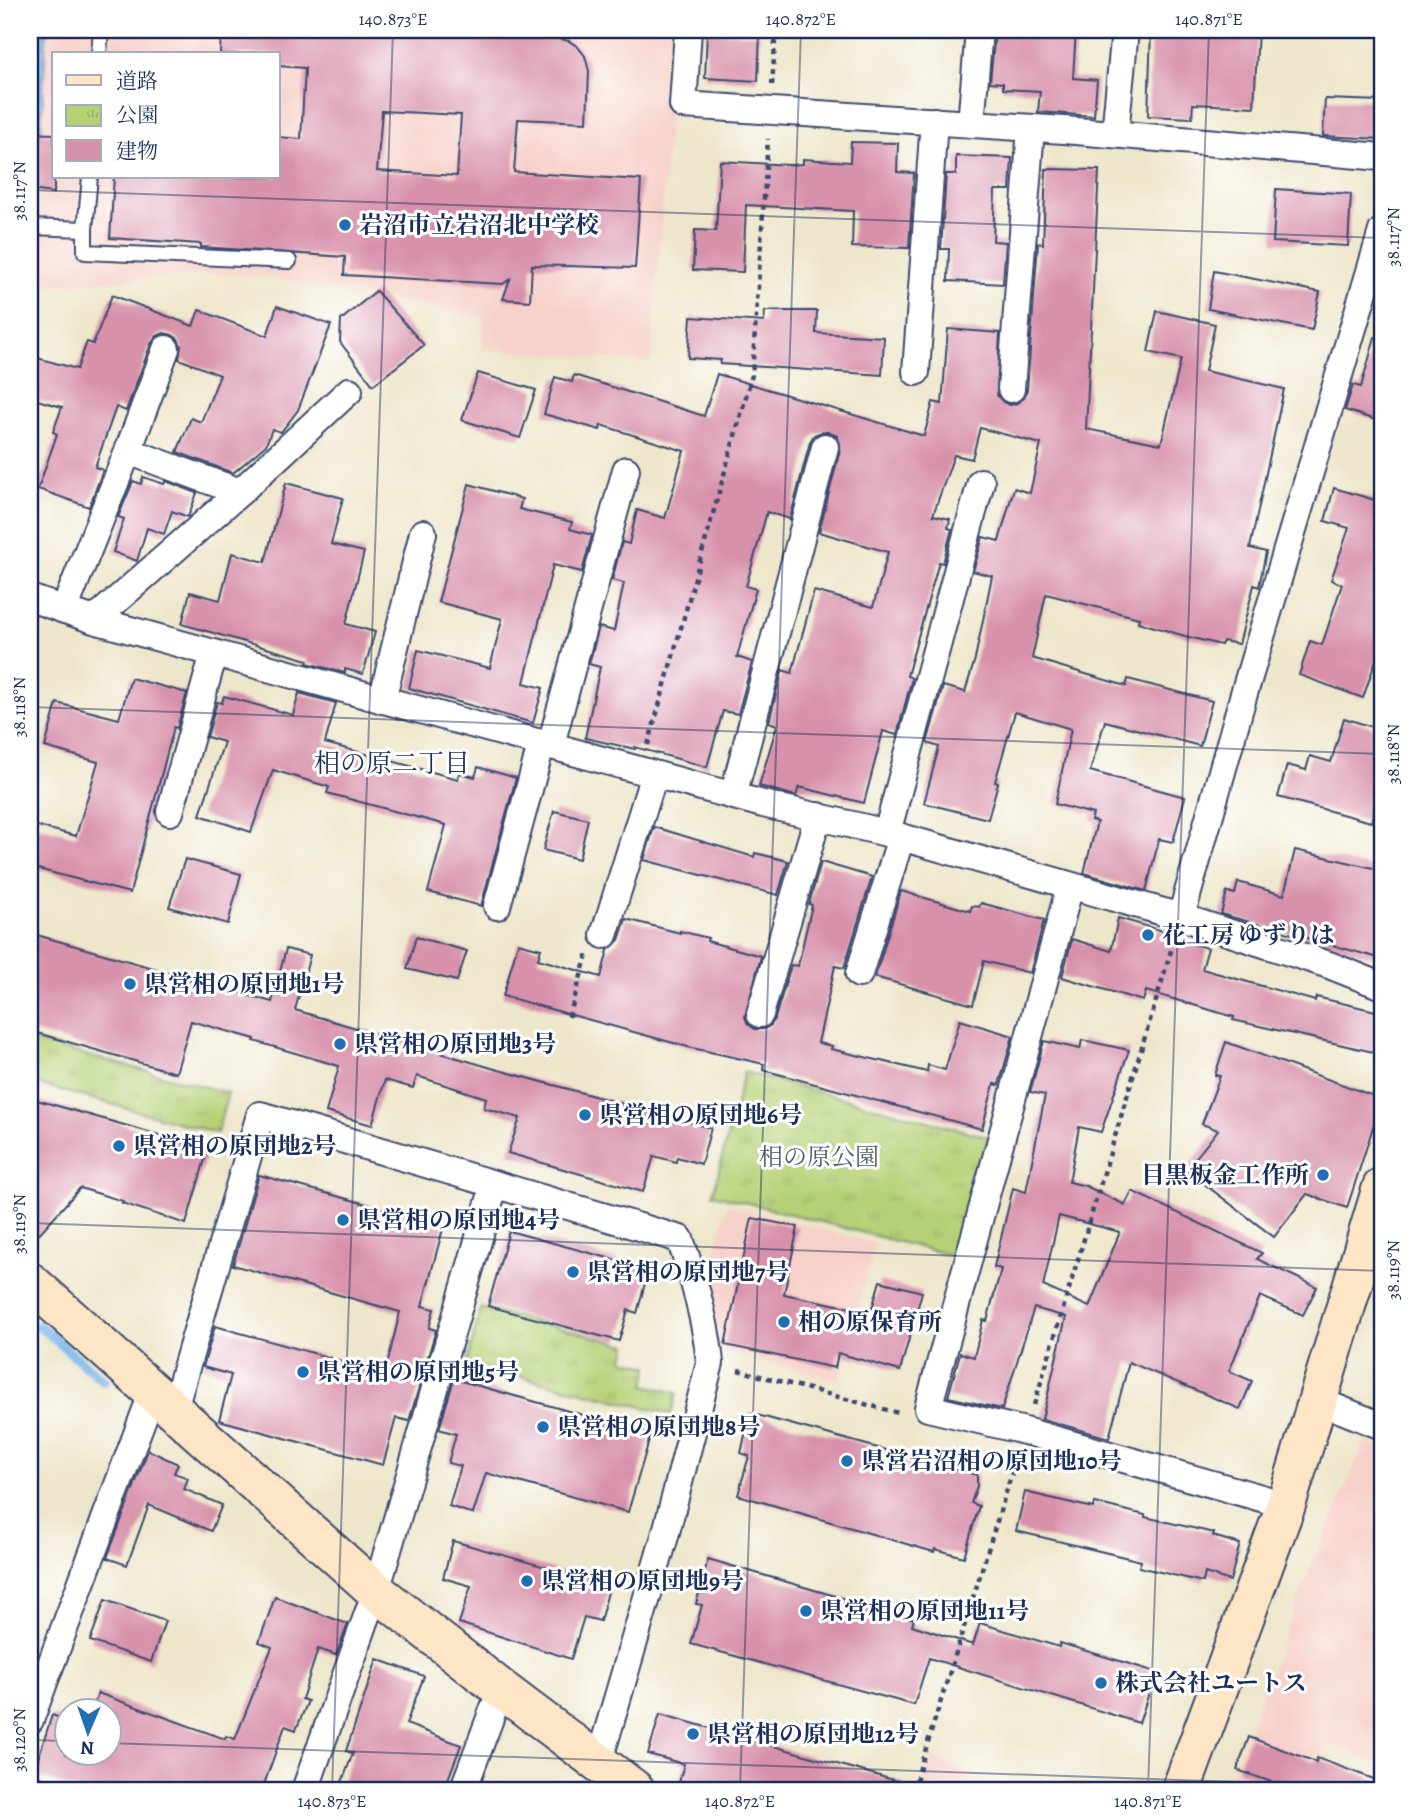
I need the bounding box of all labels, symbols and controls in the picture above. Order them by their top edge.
text: 140.873°E [358,7,428,31]
text: 140.872°E [766,7,836,31]
text: 140.871°E [1175,7,1243,31]
legend [52,52,280,178]
text: 道路 [116,67,158,95]
text: 公園 [116,101,158,129]
text: 建物 [116,137,158,165]
text: 38.117°N [7,161,31,221]
text: 38.117°N [1381,207,1405,267]
place label: 岩沼市立岩沼北中学校 [359,209,599,241]
marker: 岩沼市立岩沼北中学校 [337,217,353,233]
text: 38.118°N [7,676,31,738]
text: 38.118°N [1381,723,1405,785]
district label: 相の原二丁目 [314,746,470,781]
place label: 花工房 ゆずりは [1162,919,1334,951]
marker: 花工房 ゆずりは [1140,927,1156,943]
place label: 県営相の原団地1号 [144,968,345,1000]
marker: 県営相の原団地1号 [122,976,138,992]
place label: 県営相の原団地3号 [354,1028,556,1060]
marker: 県営相の原団地3号 [332,1036,348,1052]
place label: 県営相の原団地6号 [599,1099,802,1131]
marker: 県営相の原団地6号 [577,1107,593,1123]
place label: 県営相の原団地2号 [133,1130,337,1162]
marker: 県営相の原団地2号 [111,1138,127,1154]
park label: 相の原公園 [759,1141,879,1173]
place label: 目黒板金工作所 [1141,1159,1309,1191]
marker: 目黒板金工作所 [1315,1167,1331,1183]
text: 38.119°N [7,1194,31,1254]
place label: 県営相の原団地4号 [357,1204,560,1236]
marker: 県営相の原団地4号 [335,1212,351,1228]
text: 38.119°N [1381,1240,1405,1300]
place label: 県営相の原団地7号 [587,1256,789,1288]
marker: 県営相の原団地7号 [565,1264,581,1280]
place label: 相の原保育所 [798,1306,942,1338]
marker: 相の原保育所 [776,1314,792,1330]
place label: 県営相の原団地5号 [317,1356,519,1388]
marker: 県営相の原団地5号 [295,1364,311,1380]
place label: 県営相の原団地8号 [557,1411,761,1443]
marker: 県営相の原団地8号 [535,1419,551,1435]
place label: 県営岩沼相の原団地10号 [861,1445,1122,1477]
marker: 県営岩沼相の原団地10号 [839,1453,855,1469]
place label: 県営相の原団地9号 [541,1565,744,1597]
marker: 県営相の原団地9号 [519,1573,535,1589]
place label: 県営相の原団地11号 [820,1595,1029,1627]
marker: 県営相の原団地11号 [798,1603,814,1619]
place label: 株式会社ユートス [1115,1667,1307,1699]
marker: 株式会社ユートス [1093,1675,1109,1691]
north arrow [52,1698,122,1768]
text: 38.120°N [7,1708,31,1772]
place label: 県営相の原団地12号 [707,1718,919,1750]
marker: 県営相の原団地12号 [685,1726,701,1742]
text: N [80,1735,95,1761]
text: 140.873°E [297,1789,367,1813]
text: 140.872°E [705,1789,775,1813]
text: 140.871°E [1114,1789,1182,1813]

